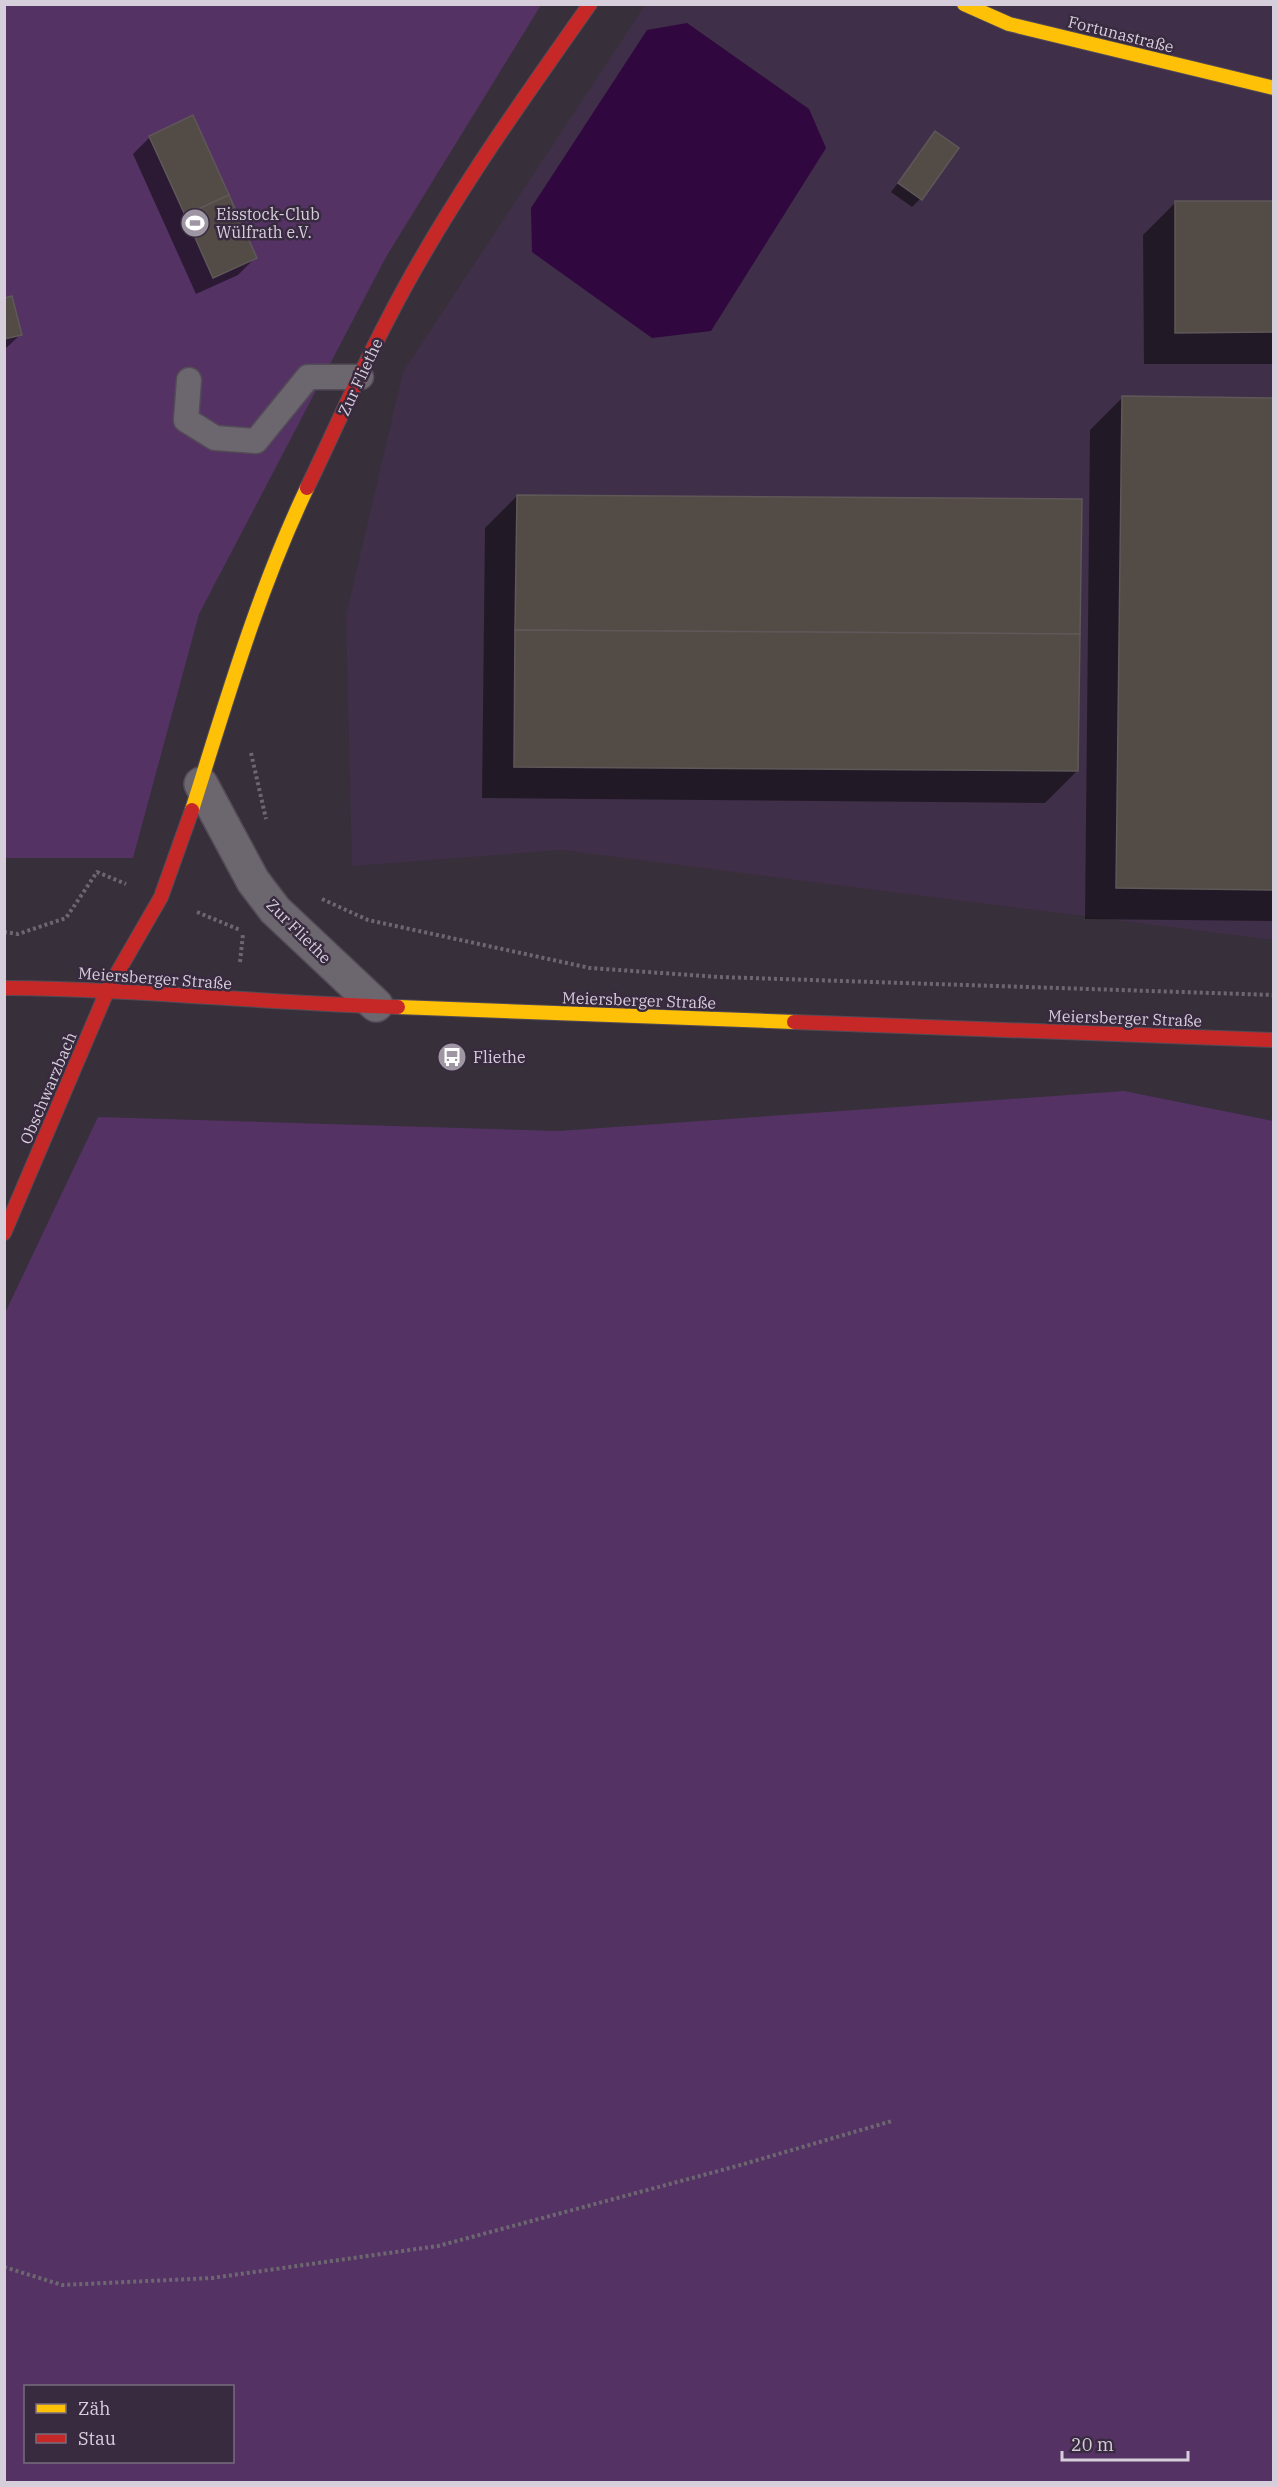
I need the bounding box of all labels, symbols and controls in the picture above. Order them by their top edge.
street label: Fortunastraße [1066,11,1176,57]
place label: Eisstock-Club Wülfrath e.V. [216,204,320,242]
sports icon: Eisstock-Club Wülfrath e.V. [179,207,211,239]
street label: Zur Fliethe [333,335,387,419]
street label: Zur Fliethe [262,894,336,968]
street label: Meiersberger Straße [77,963,233,993]
street label: Meiersberger Straße [562,987,716,1013]
street label: Meiersberger Straße [1048,1005,1202,1031]
street label: Obschwarzbach [15,1029,81,1147]
bus stop icon: Fliethe [436,1041,468,1073]
place label: Fliethe [473,1047,526,1067]
legend [24,2385,234,2463]
text: Zäh [78,2397,111,2420]
scale bar [1062,2424,1188,2462]
text: Stau [78,2427,116,2450]
text: 20 m [1071,2433,1114,2456]

